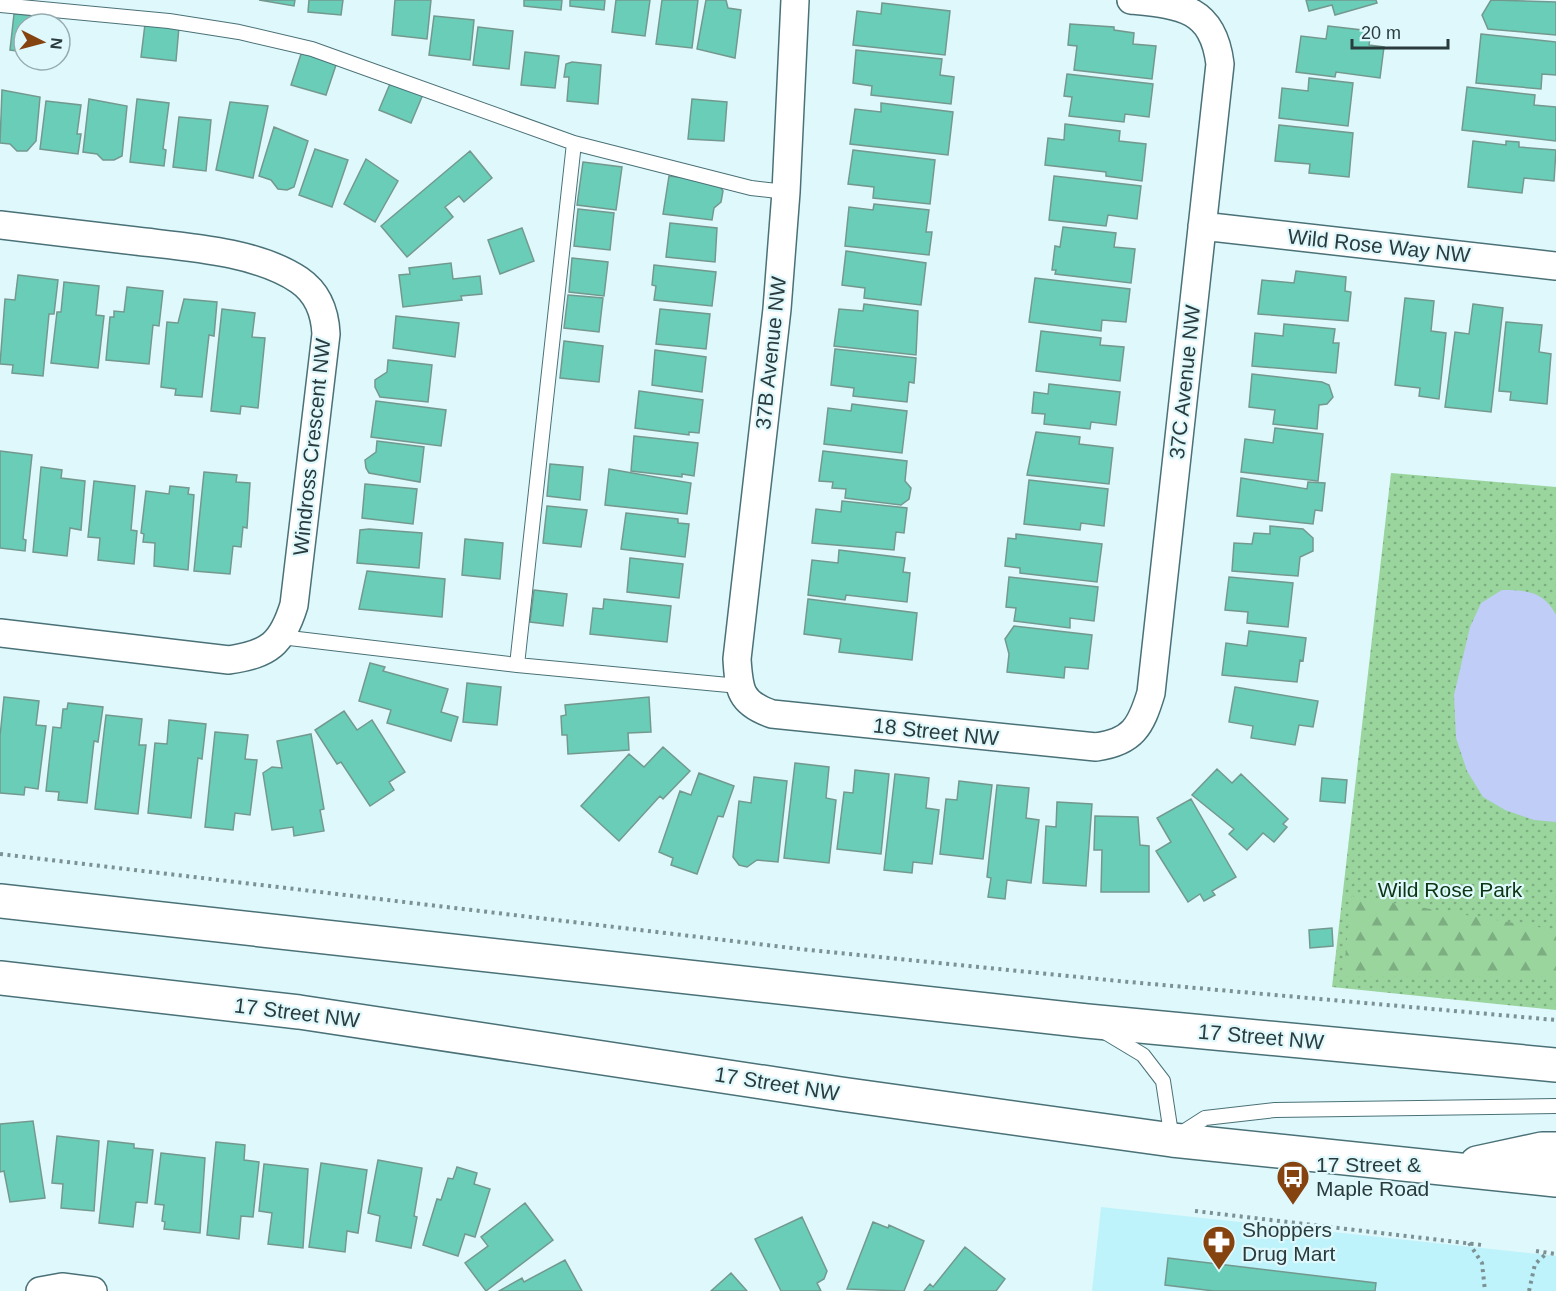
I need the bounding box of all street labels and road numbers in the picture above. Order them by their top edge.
street label: Wild Rose Way NW [1287,224,1472,267]
street label: 37B Avenue NW [751,275,790,431]
street label: 37C Avenue NW [1165,304,1204,460]
street label: Windross Crescent NW [289,337,334,557]
street label: 18 Street NW [872,713,1000,750]
street label: 17 Street NW [233,993,361,1032]
street label: 17 Street NW [1197,1020,1325,1053]
street label: 17 Street NW [713,1062,841,1105]

